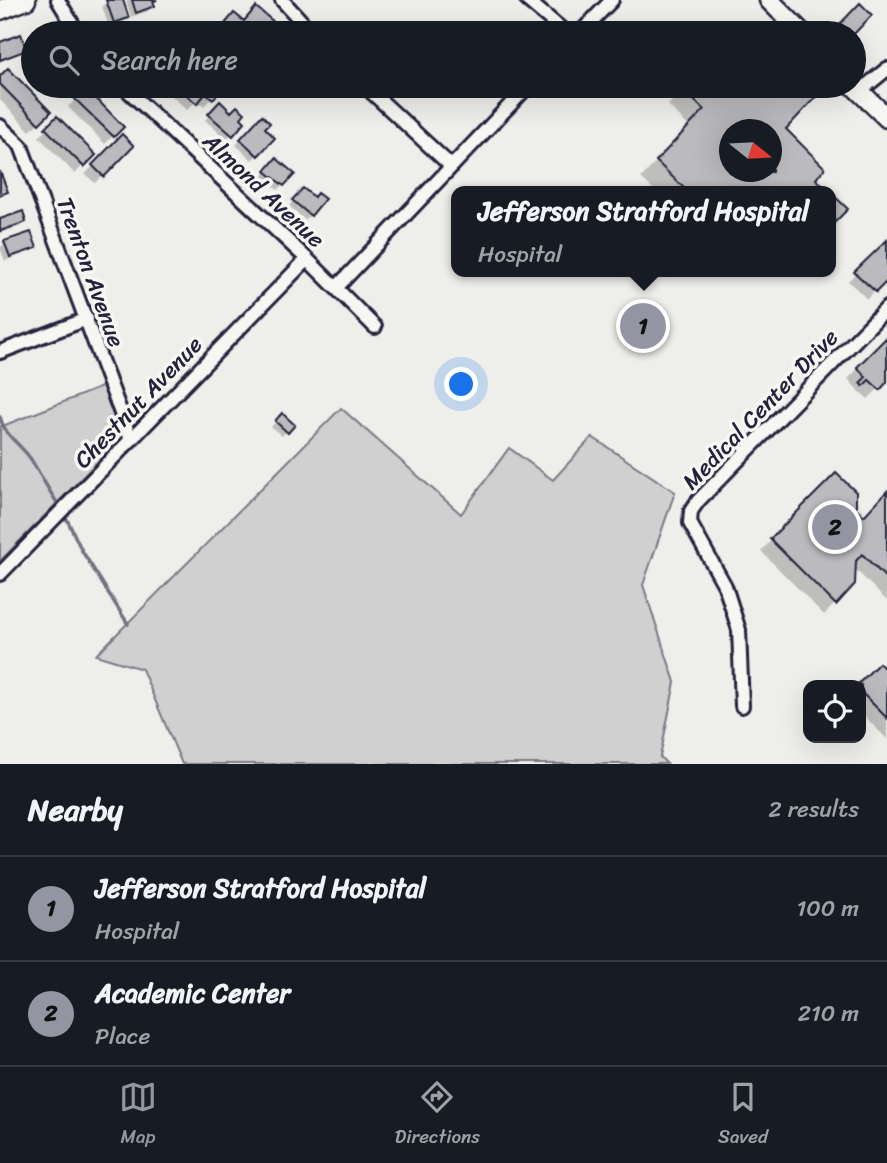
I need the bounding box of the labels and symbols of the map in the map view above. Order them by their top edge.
north arrow [719,119,782,182]
street label: Almond Avenue [192,122,335,259]
street label: Trenton Avenue [44,191,137,353]
pin: 1 [620,300,666,352]
street label: Medical Center Drive [672,319,849,500]
street label: Chestnut Avenue [64,326,213,479]
your location [444,367,478,401]
pin: 2 [812,501,858,553]

